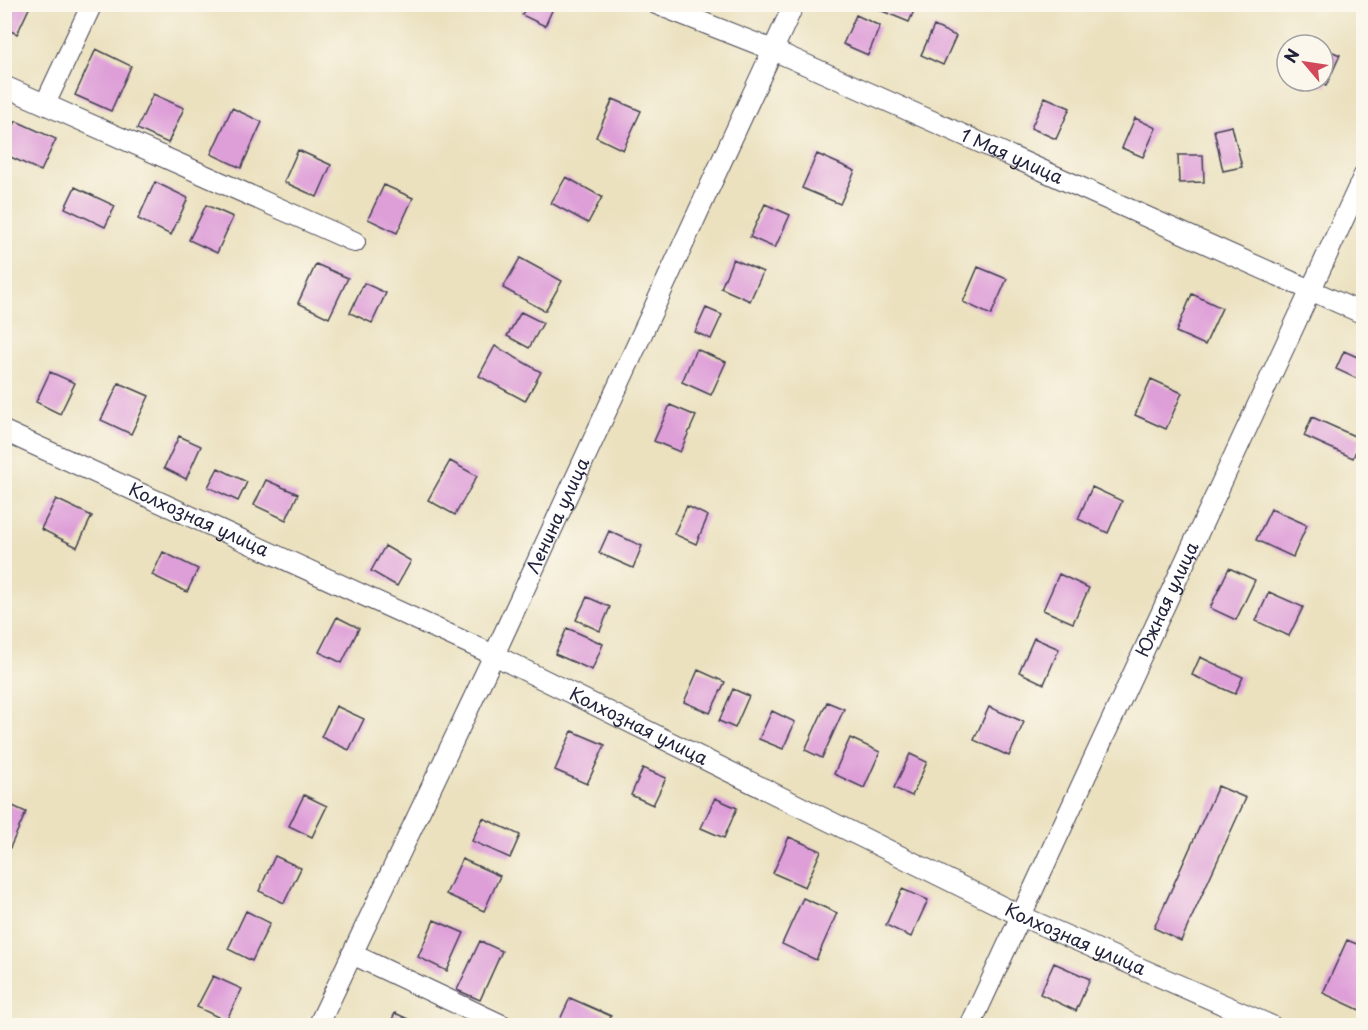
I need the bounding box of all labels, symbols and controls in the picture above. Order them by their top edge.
north arrow [1275,33,1335,93]
text: N [1277,44,1305,67]
street label: 1 Мая улица [957,120,1068,190]
street label: Ленина улица [518,452,595,577]
street label: Колхозная улица [125,475,274,563]
street label: Южная улица [1128,536,1205,661]
street label: Колхозная улица [565,680,714,771]
street label: Колхозная улица [1001,895,1151,981]

